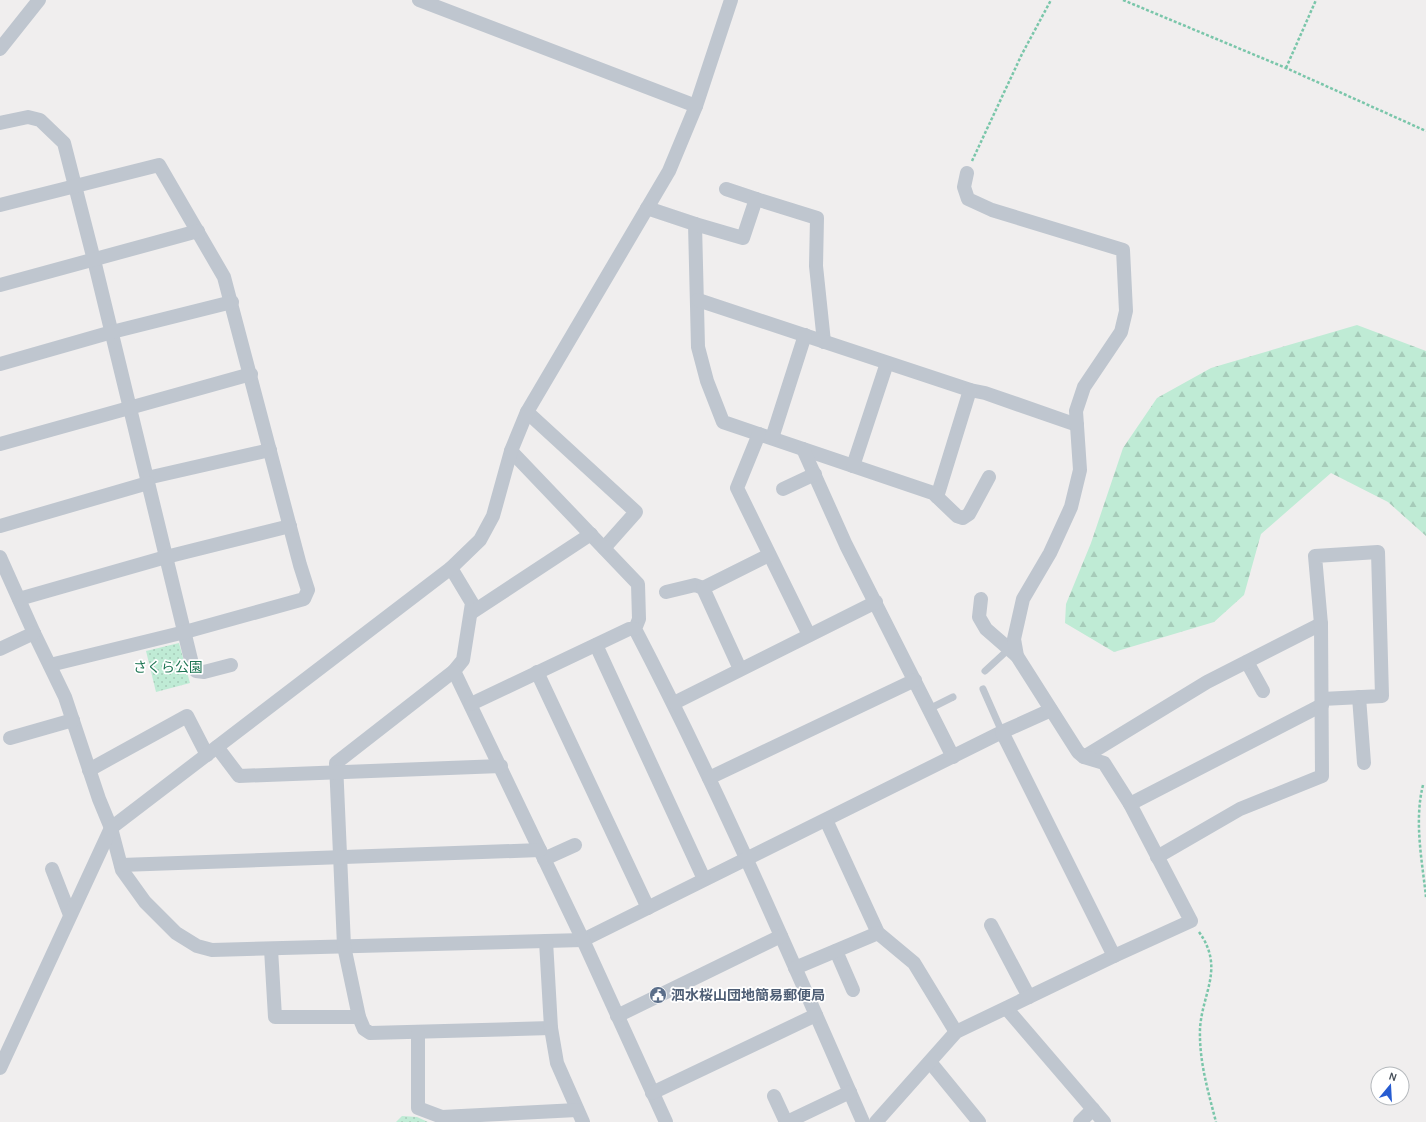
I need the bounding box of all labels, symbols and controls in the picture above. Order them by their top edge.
park label: さくら公園 [133,659,203,676]
public building icon: 泗水桜山団地簡易郵便局 [648,985,668,1005]
place label: 泗水桜山団地簡易郵便局 [671,987,825,1004]
north arrow [1370,1066,1410,1106]
text: N [1387,1070,1399,1084]

